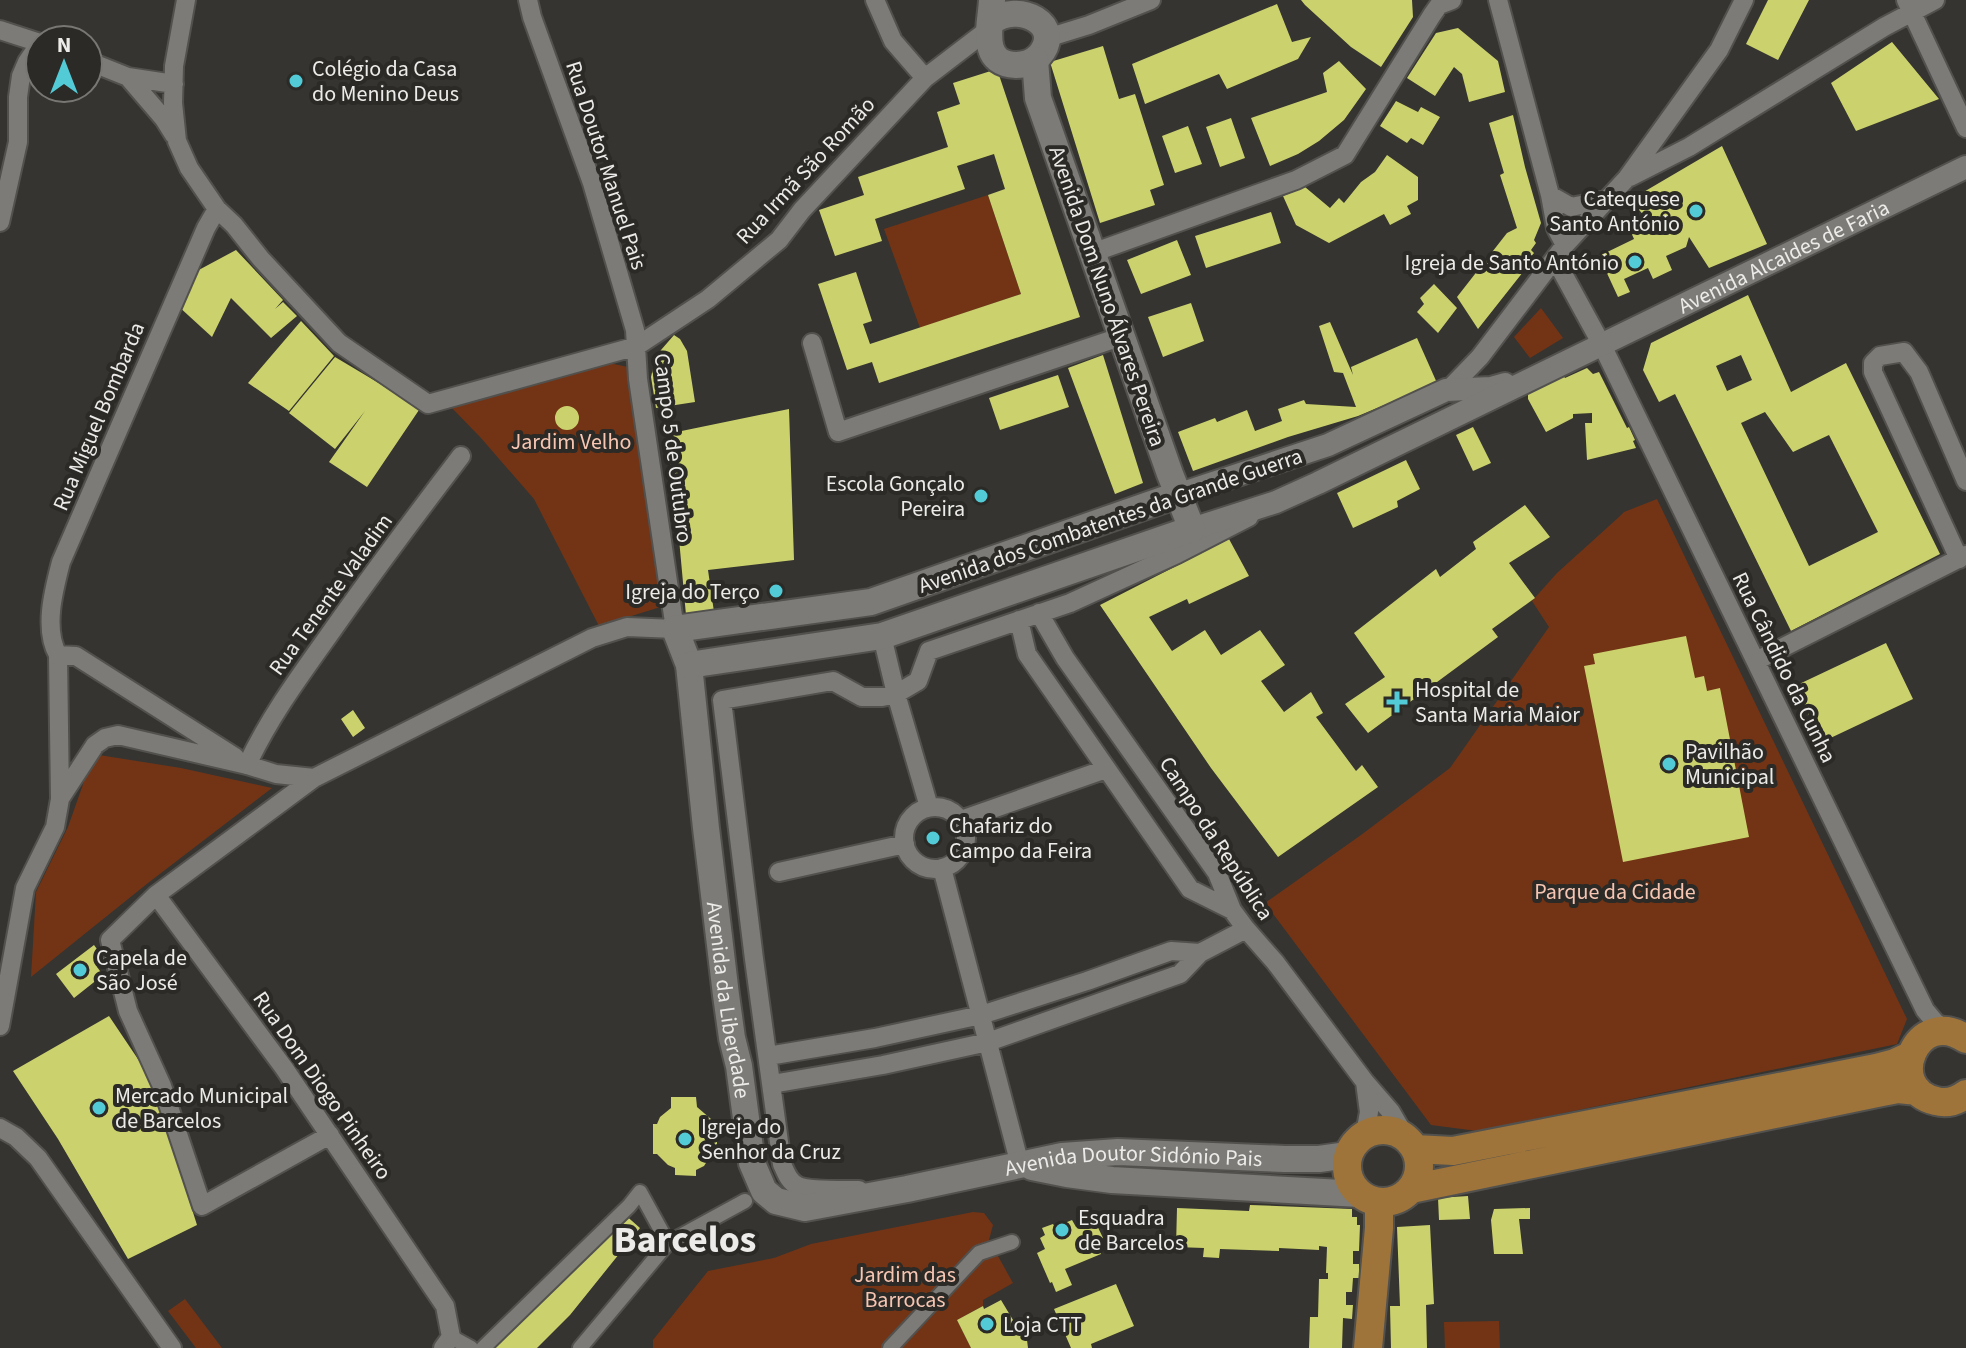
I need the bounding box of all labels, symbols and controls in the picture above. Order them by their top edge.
north arrow [24,24,104,104]
text: N [57,29,71,61]
place label: Colégio da Casa do Menino Deus [312,53,459,110]
street label: Rua Doutor Manuel Pais [557,57,655,274]
marker: Colégio da Casa do Menino Deus [287,72,305,90]
street label: Rua Irmã São Romão [729,90,883,252]
street label: Avenida Dom Nuno Álvares Pereira [1040,142,1174,451]
place label: Catequese Santo António [1549,183,1680,240]
street label: Avenida Alcaides de Faria [1673,192,1895,322]
marker: Catequese Santo António [1687,202,1705,220]
place label: Igreja de Santo António [1405,247,1619,279]
marker: Igreja de Santo António [1626,253,1644,271]
street label: Rua Miguel Bombarda [45,317,153,516]
street label: Campo 5 de Outubro [646,352,701,545]
park label: Jardim Velho [511,426,631,458]
street label: Avenida dos Combatentes da Grande Guerra [914,440,1307,602]
place label: Escola Gonçalo Pereira [826,468,965,525]
marker: Escola Gonçalo Pereira [972,487,990,505]
street label: Rua Tenente Valadim [261,507,401,682]
street label: Rua Cândido da Cunha [1724,567,1844,768]
place label: Igreja do Terço [625,576,760,608]
marker: Igreja do Terço [767,582,785,600]
place label: Hospital de Santa Maria Maior [1415,674,1580,731]
marker: Hospital de Santa Maria Maior [1386,691,1408,713]
place label: Pavilhão Municipal [1685,736,1774,793]
street label: Campo da República [1151,750,1281,927]
marker: Pavilhão Municipal [1660,755,1678,773]
place label: Chafariz do Campo da Feira [949,810,1092,867]
marker: Chafariz do Campo da Feira [924,829,942,847]
park label: Parque da Cidade [1534,876,1696,908]
street label: Avenida da Liberdade [698,900,758,1101]
place label: Capela de São José [96,942,187,999]
marker: Capela de São José [71,961,89,979]
street label: Rua Dom Diogo Pinheiro [245,985,399,1186]
place label: Mercado Municipal de Barcelos [115,1080,288,1137]
marker: Mercado Municipal de Barcelos [90,1099,108,1117]
place label: Igreja do Senhor da Cruz [701,1111,841,1168]
marker: Igreja do Senhor da Cruz [676,1130,694,1148]
street label: Avenida Doutor Sidónio Pais [1002,1137,1263,1185]
place label: Esquadra de Barcelos [1078,1202,1184,1259]
district label: Barcelos [614,1213,756,1267]
marker: Esquadra de Barcelos [1053,1221,1071,1239]
park label: Jardim das Barrocas [854,1259,956,1316]
place label: Loja CTT [1003,1309,1082,1341]
marker: Loja CTT [978,1315,996,1333]

